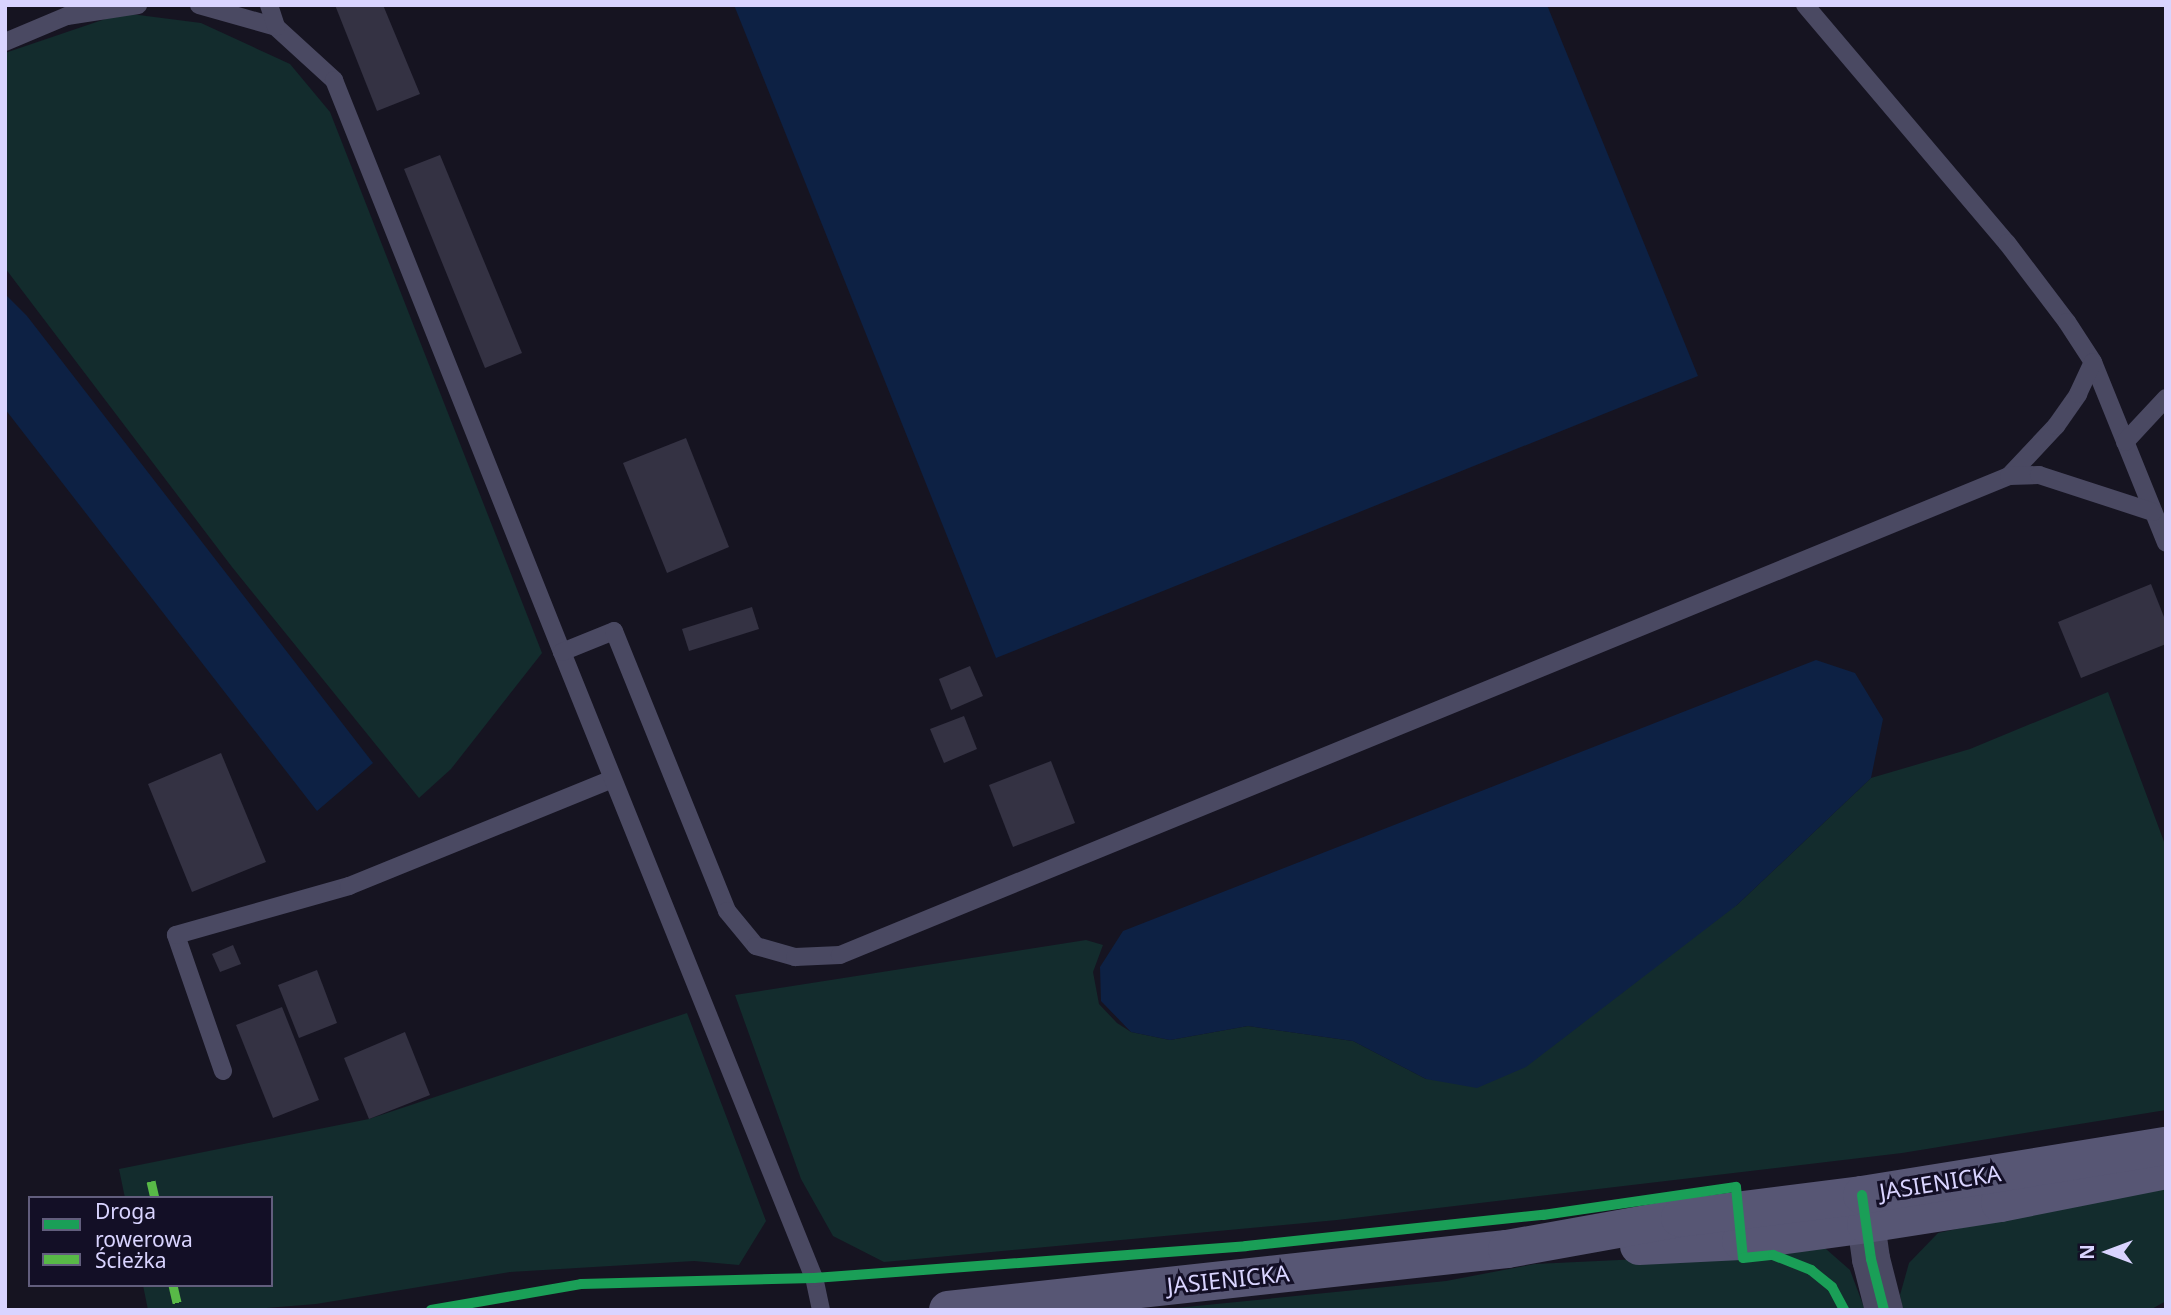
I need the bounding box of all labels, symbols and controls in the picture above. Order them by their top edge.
street label: JASIENICKA [1877,1159,2003,1205]
legend [28,1196,273,1287]
text: Droga rowerowa [95,1197,193,1253]
north arrow [2073,1217,2143,1287]
text: N [2074,1244,2100,1260]
text: Ścieżka [95,1246,167,1274]
street label: JASIENICKA [1165,1259,1291,1299]

